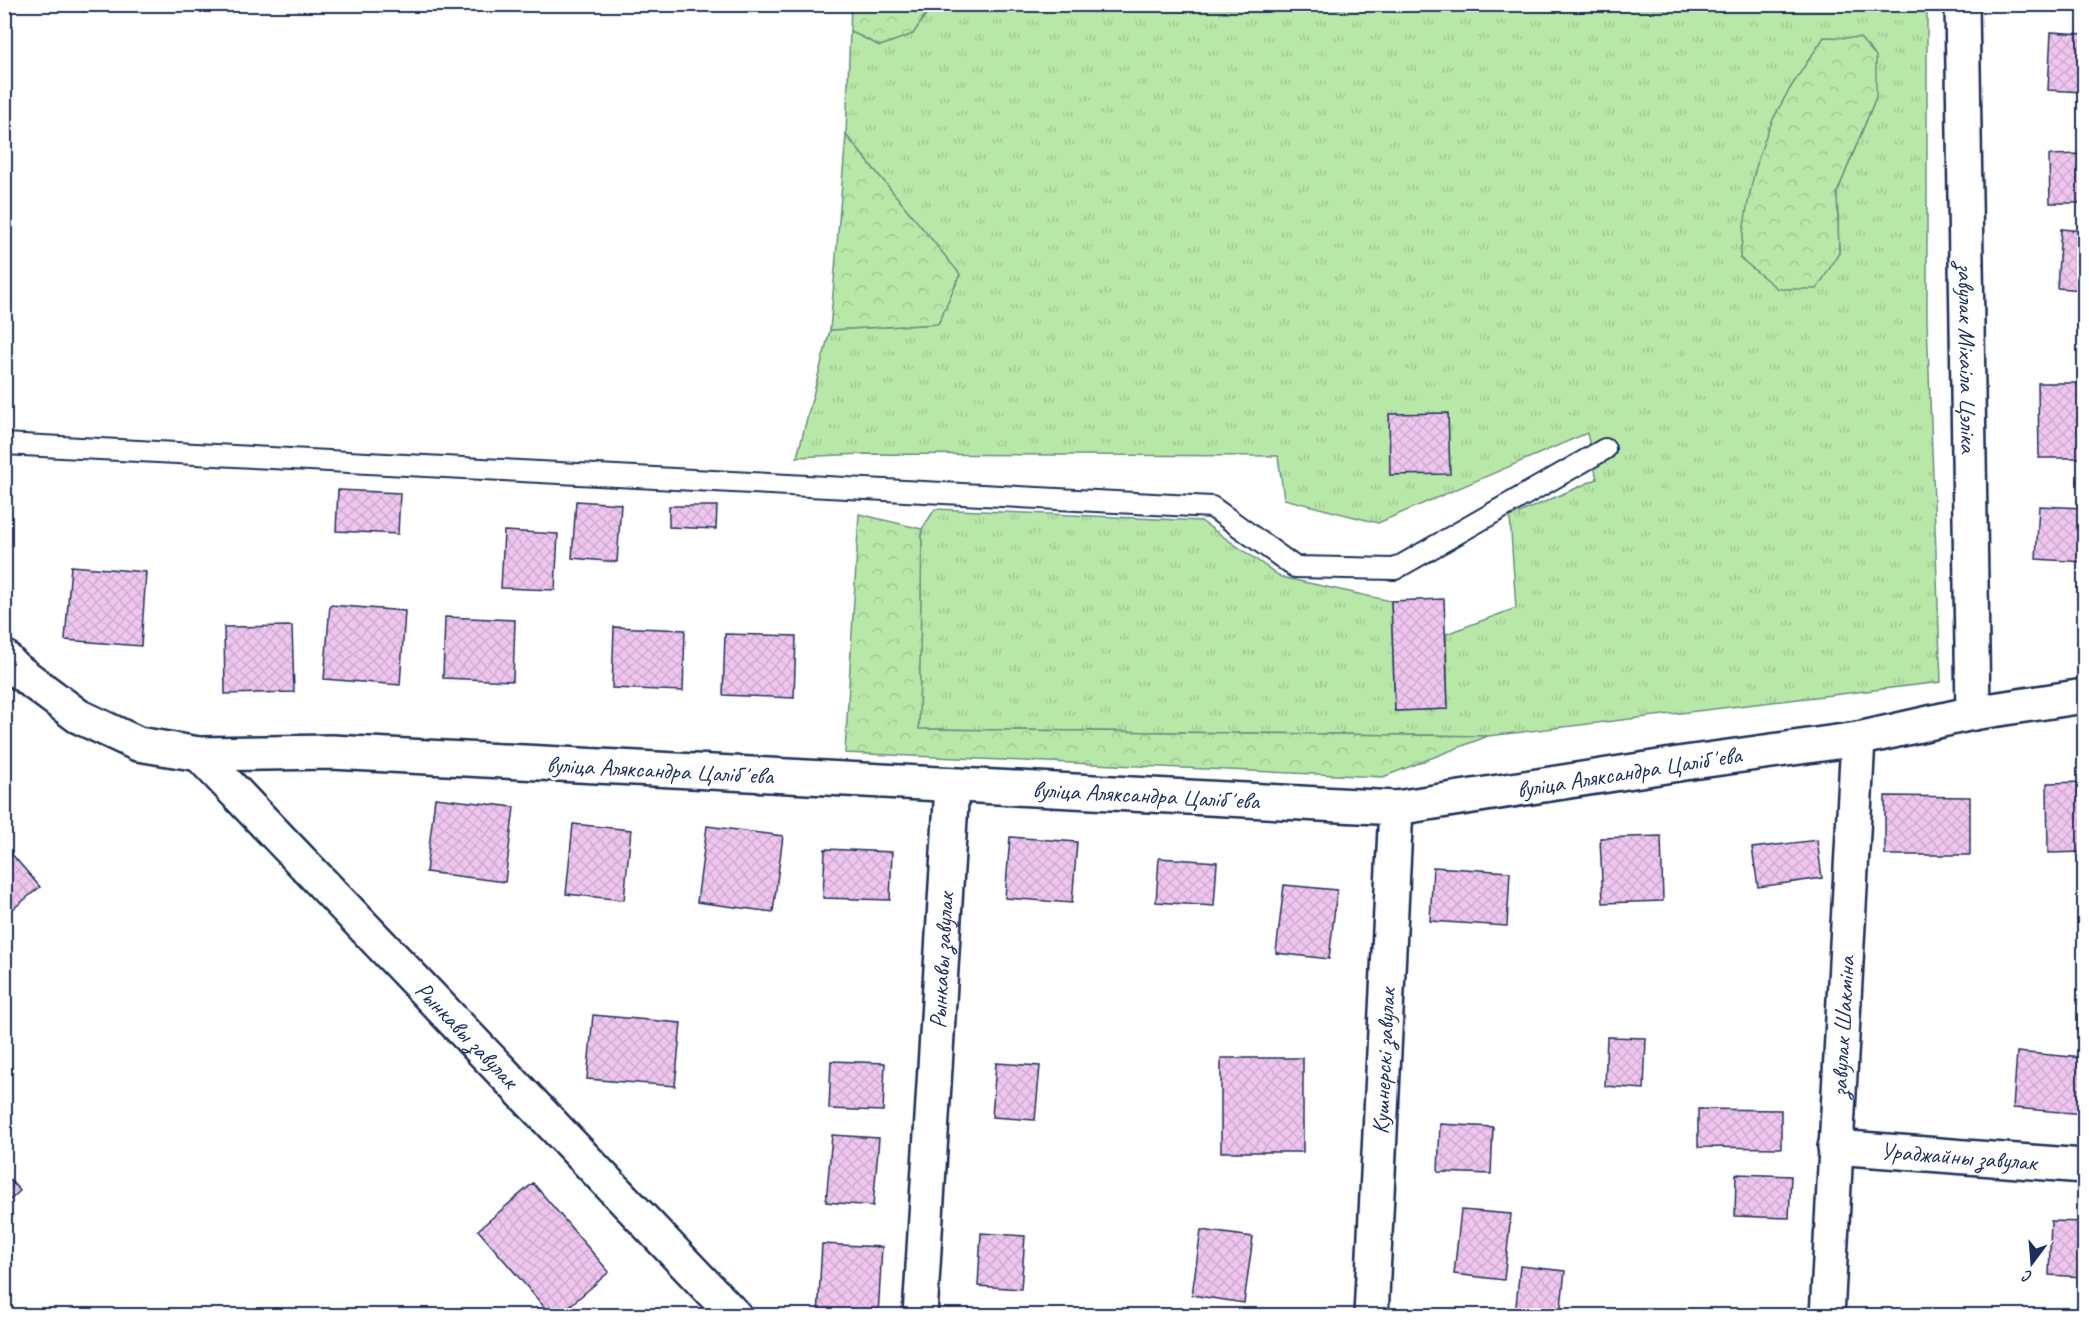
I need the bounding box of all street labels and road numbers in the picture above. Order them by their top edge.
street label: завулак Міхаіла Цэліка [1950,260,1984,455]
street label: вуліца Аляксандра Цалібʼева [1515,739,1745,805]
street label: вуліца Аляксандра Цалібʼева [546,749,776,791]
street label: вуліца Аляксандра Цалібʼева [1032,774,1262,816]
street label: Рынкавы завулак [922,890,961,1030]
street label: завулак Шакміна [1824,954,1861,1100]
street label: Рынкавы завулак [409,975,526,1096]
street label: Кушнерскі завулак [1365,985,1402,1135]
street label: Ураджайны завулак [1880,1136,2040,1177]

